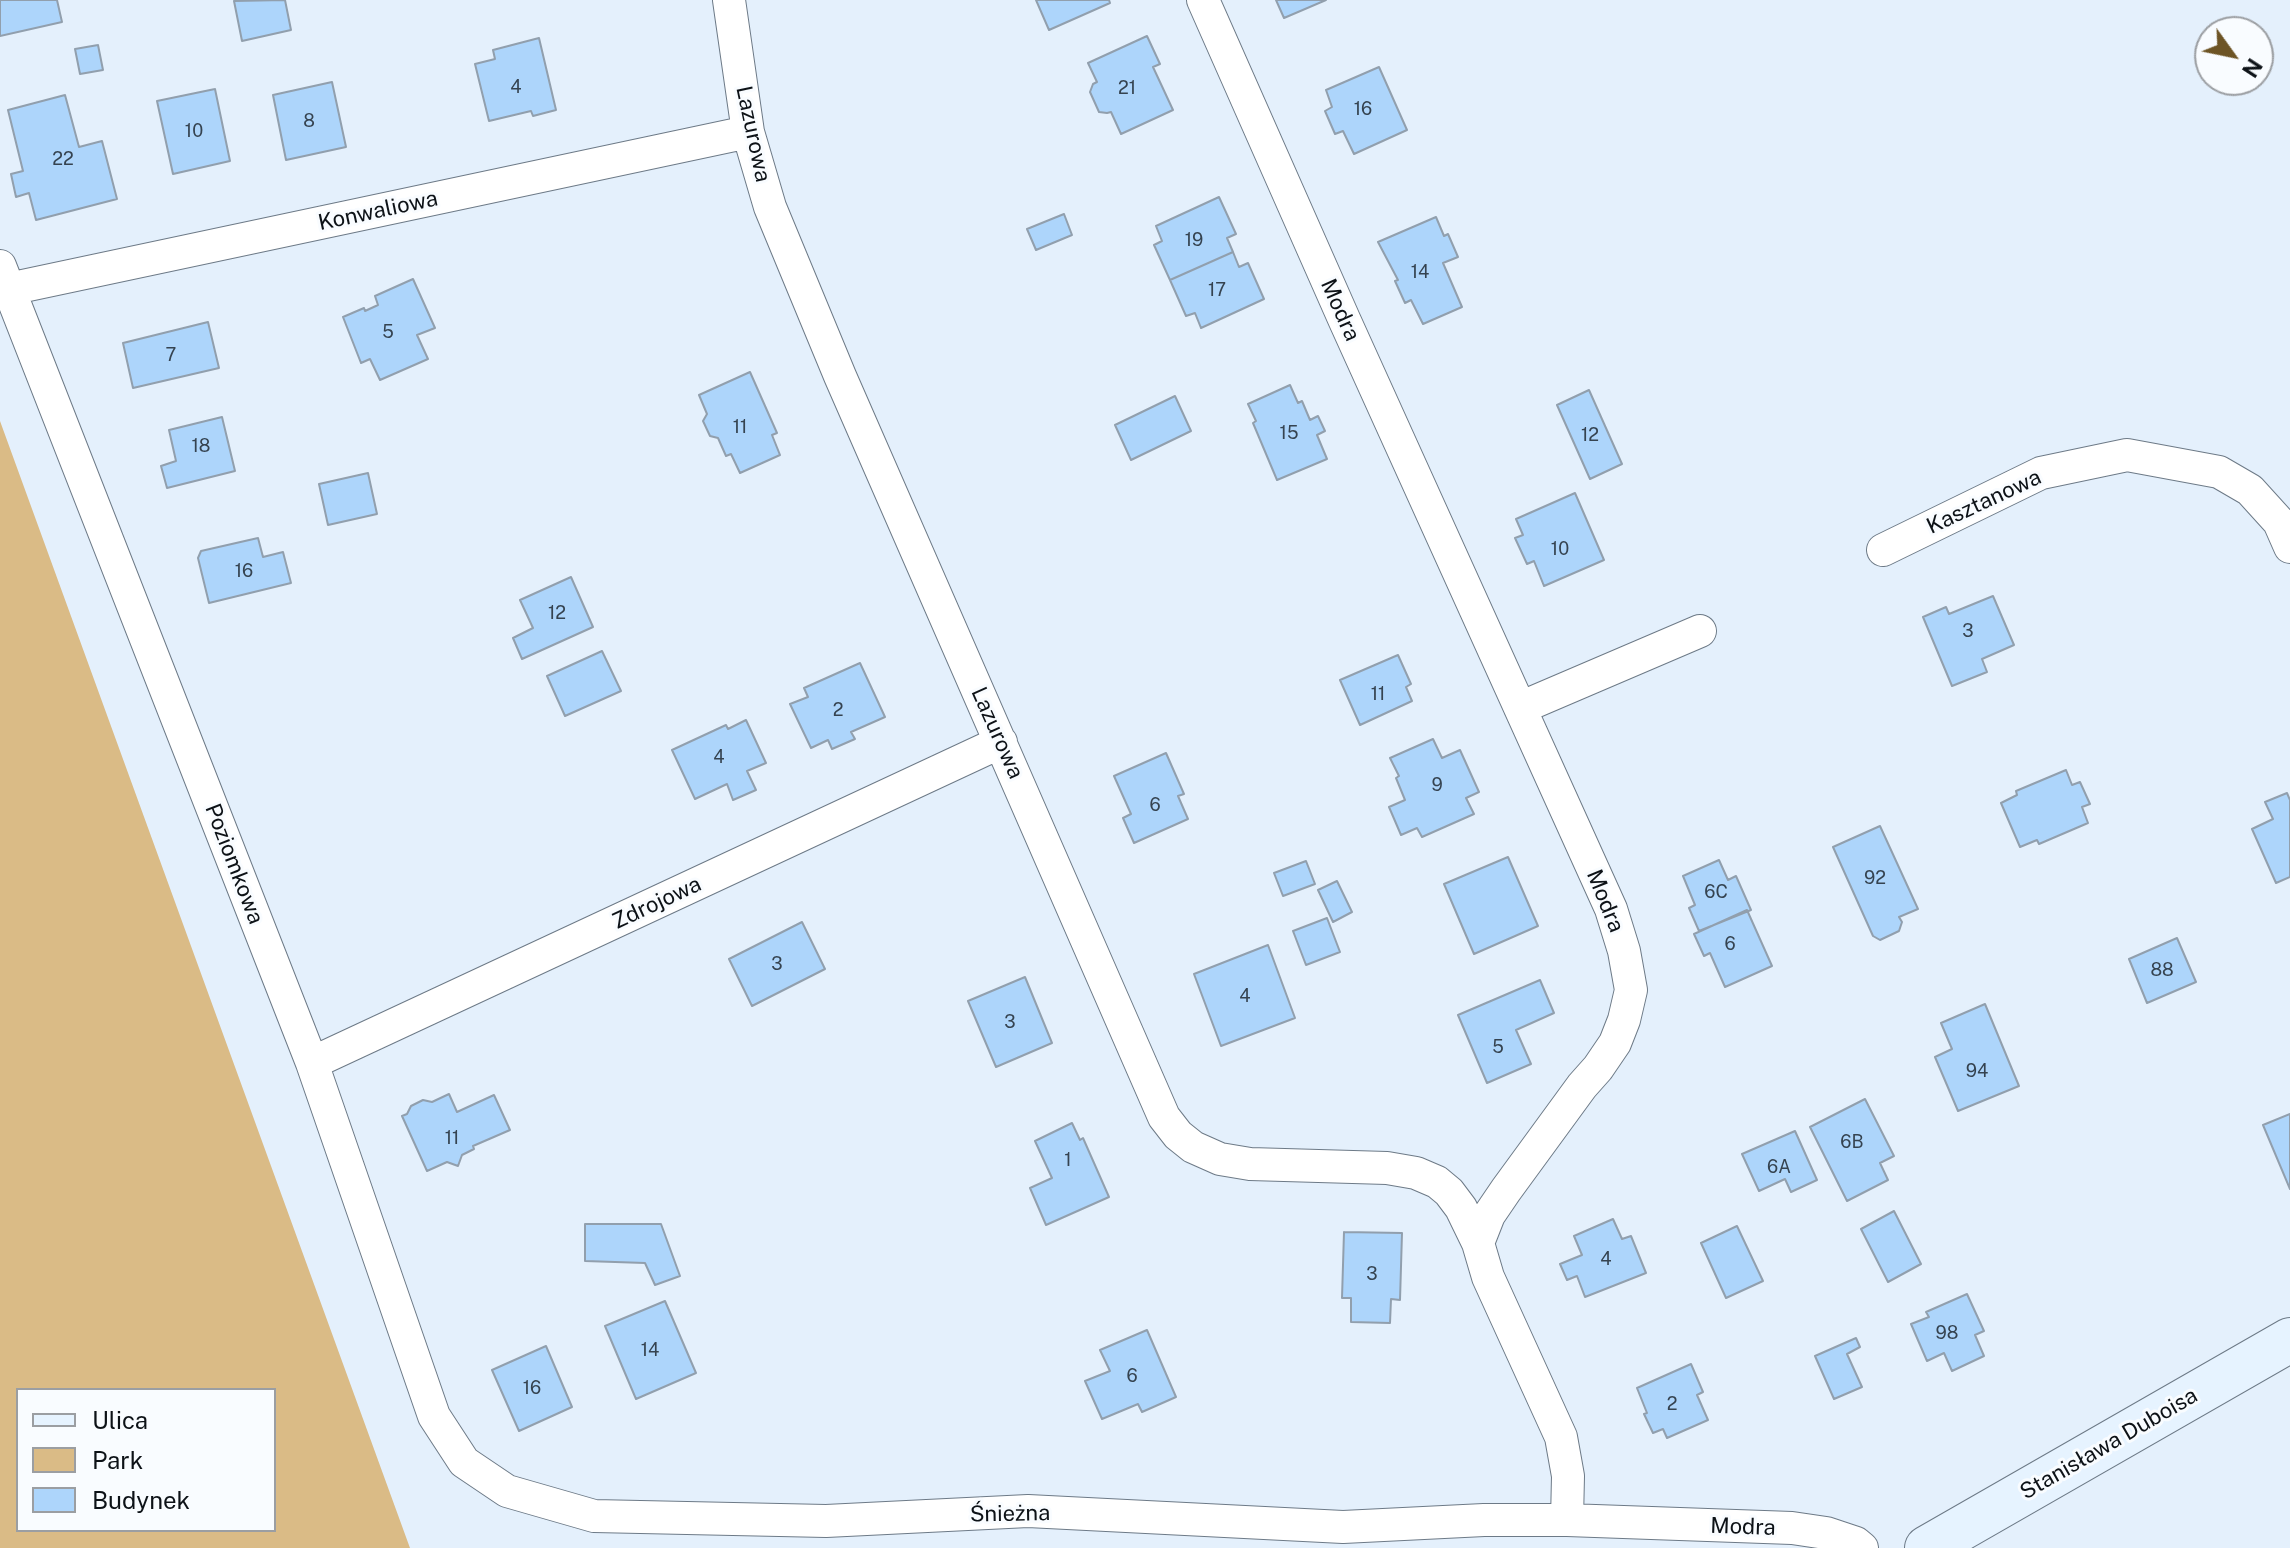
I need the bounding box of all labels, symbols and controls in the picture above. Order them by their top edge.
north arrow [2194,16,2274,96]
text: N [2237,54,2268,82]
house number: 4 [510,76,522,98]
house number: 21 [1118,77,1136,99]
street label: Lazurowa [730,83,776,185]
house number: 16 [1354,98,1372,120]
house number: 8 [303,110,315,132]
house number: 10 [185,120,203,142]
house number: 22 [52,148,74,170]
street label: Konwaliowa [316,185,440,237]
house number: 19 [1185,229,1203,251]
house number: 14 [1411,261,1429,283]
street label: Modra [1315,275,1365,345]
house number: 17 [1208,279,1226,301]
house number: 5 [382,321,394,343]
house number: 7 [166,344,176,366]
house number: 11 [733,416,747,438]
house number: 15 [1280,422,1298,444]
house number: 12 [1581,424,1599,446]
house number: 18 [192,435,210,457]
street label: Kasztanowa [1923,464,2045,540]
house number: 10 [1551,538,1569,560]
house number: 16 [235,560,253,582]
house number: 12 [548,602,566,624]
house number: 3 [1962,620,1974,642]
street label: Lazurowa [965,683,1029,783]
house number: 11 [1371,683,1385,705]
house number: 2 [833,699,843,721]
house number: 4 [713,746,725,768]
house number: 9 [1431,774,1443,796]
house number: 6 [1149,794,1161,816]
street label: Poziomkowa [199,800,269,928]
street label: Modra [1581,866,1629,936]
house number: 92 [1864,867,1886,889]
street label: Zdrojowa [608,871,706,935]
house number: 6C [1704,881,1728,903]
house number: 6 [1724,933,1736,955]
house number: 3 [771,953,783,975]
house number: 88 [2150,959,2174,981]
house number: 4 [1239,985,1251,1007]
house number: 3 [1004,1011,1016,1033]
house number: 5 [1492,1036,1504,1058]
house number: 94 [1966,1060,1988,1082]
house number: 11 [445,1127,459,1149]
house number: 6B [1840,1131,1864,1153]
house number: 1 [1064,1149,1072,1171]
house number: 6A [1767,1156,1791,1178]
house number: 4 [1600,1248,1612,1270]
house number: 3 [1366,1263,1378,1285]
house number: 98 [1936,1322,1958,1344]
house number: 14 [641,1339,659,1361]
house number: 6 [1126,1365,1138,1387]
house number: 16 [523,1377,541,1399]
street label: Stanisława Duboisa [2016,1382,2202,1506]
legend [16,1388,276,1532]
house number: 2 [1667,1393,1677,1415]
text: Ulica [92,1406,148,1434]
text: Park [92,1446,143,1474]
text: Budynek [92,1486,190,1514]
street label: Śnieżna [970,1500,1050,1528]
street label: Modra [1710,1513,1776,1541]

